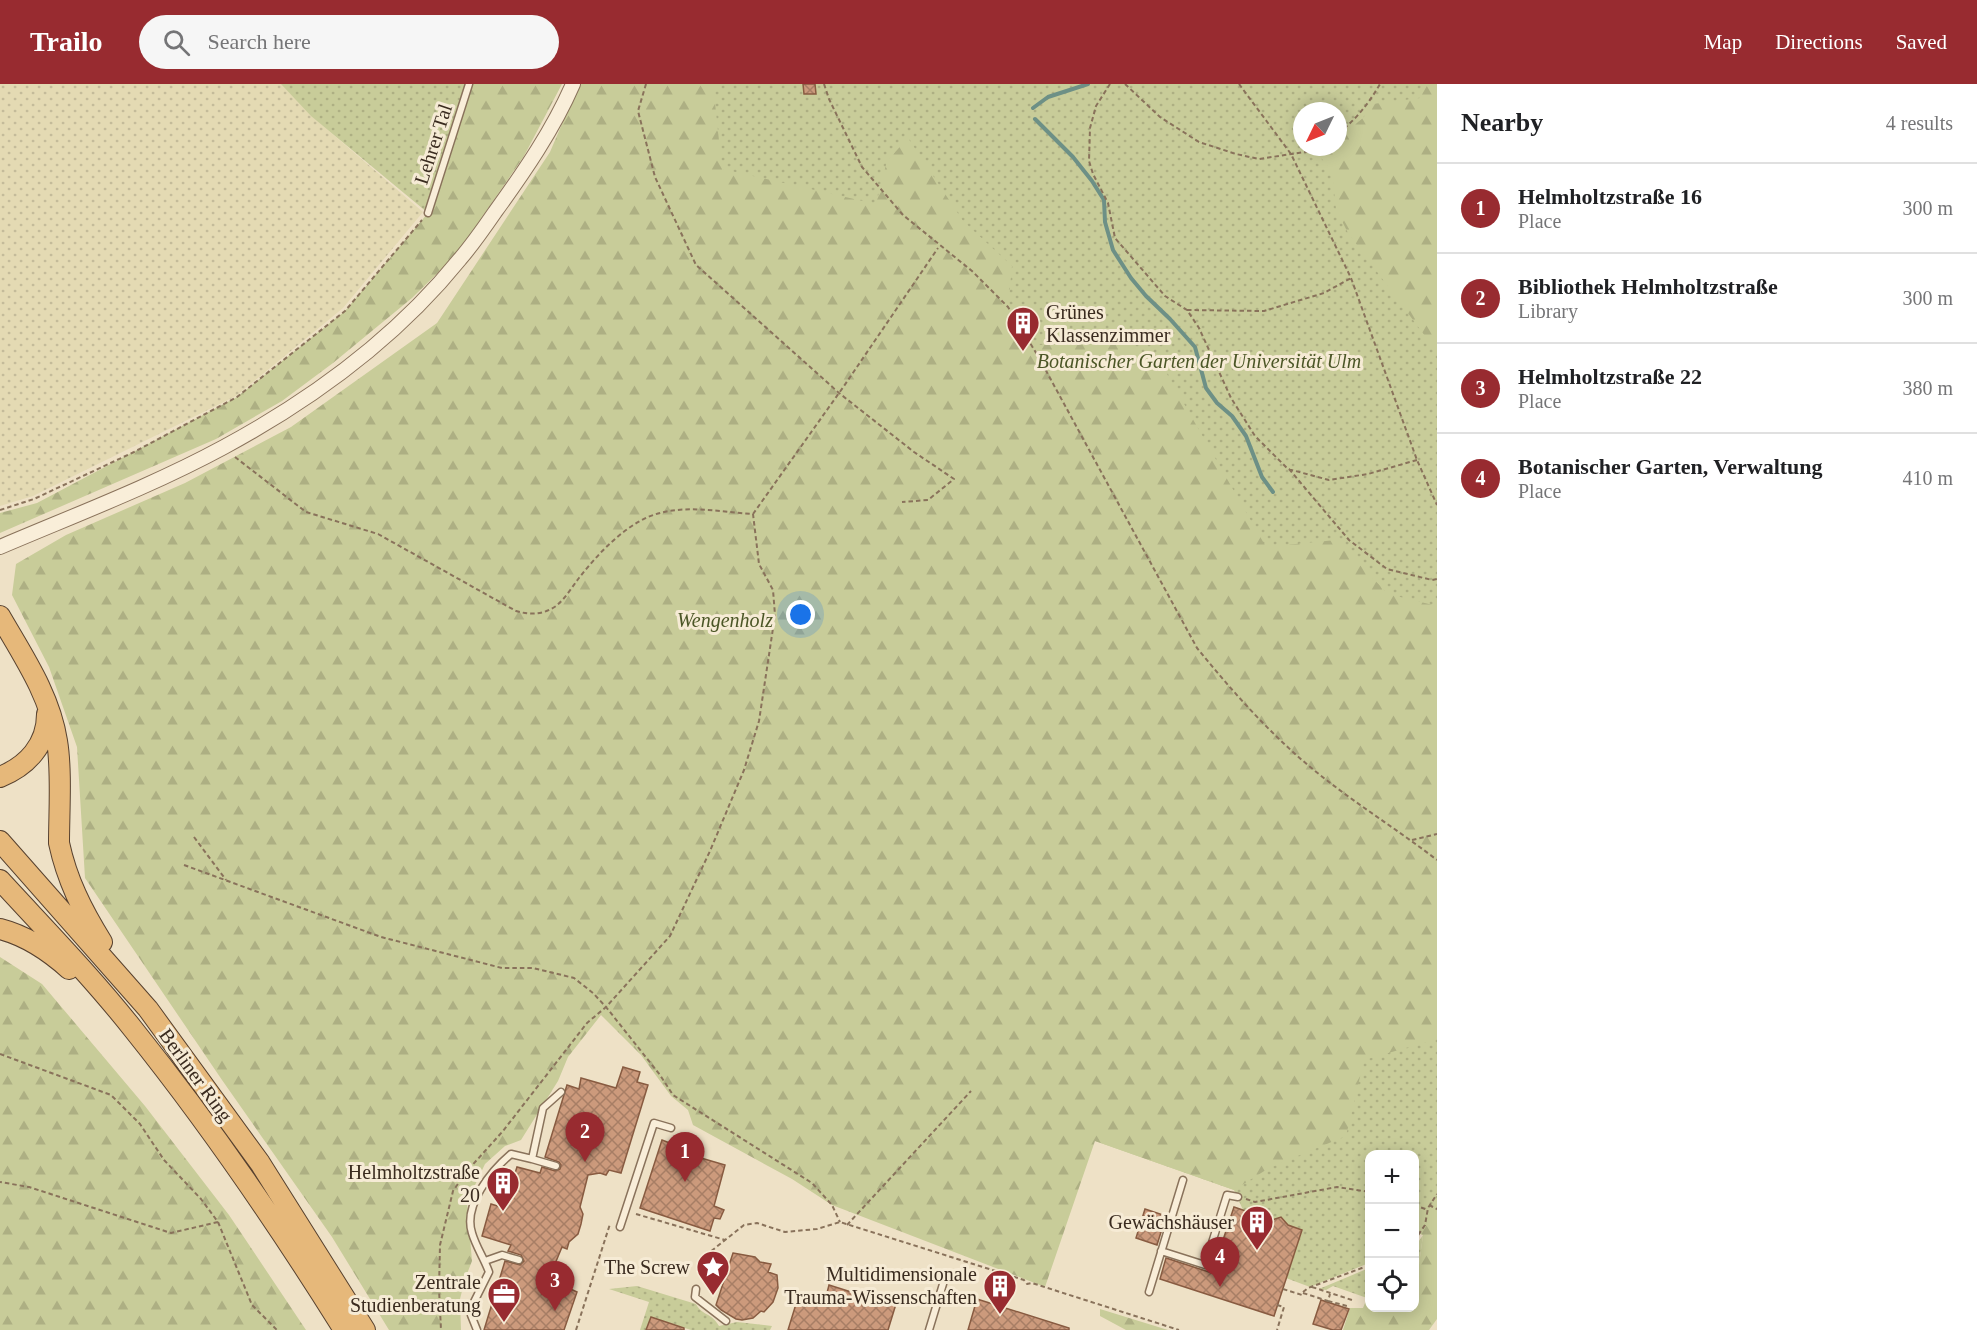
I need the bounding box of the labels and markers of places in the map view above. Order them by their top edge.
place label: Grünes Klassenzimmer [1046,301,1171,346]
building icon: Grünes Klassenzimmer [1005,305,1041,352]
pin: 2 [566,1112,604,1162]
pin: 1 [666,1132,704,1182]
place label: Helmholtzstraße 20 [348,1161,480,1206]
building icon: Helmholtzstraße 20 [485,1165,521,1212]
building icon: Gewächshäuser [1239,1204,1275,1251]
place label: Gewächshäuser [1109,1211,1234,1233]
pin: 4 [1200,1238,1240,1287]
place icon: The Screw [695,1249,731,1296]
place label: The Screw [604,1256,691,1278]
pin: 3 [536,1262,574,1311]
place label: Multidimensionale Trauma-Wissenschaften [784,1263,977,1308]
building icon: Multidimensionale Trauma-Wissenschaften [982,1268,1018,1315]
place label: Zentrale Studienberatung [350,1271,481,1317]
office icon: Zentrale Studienberatung [486,1276,522,1323]

